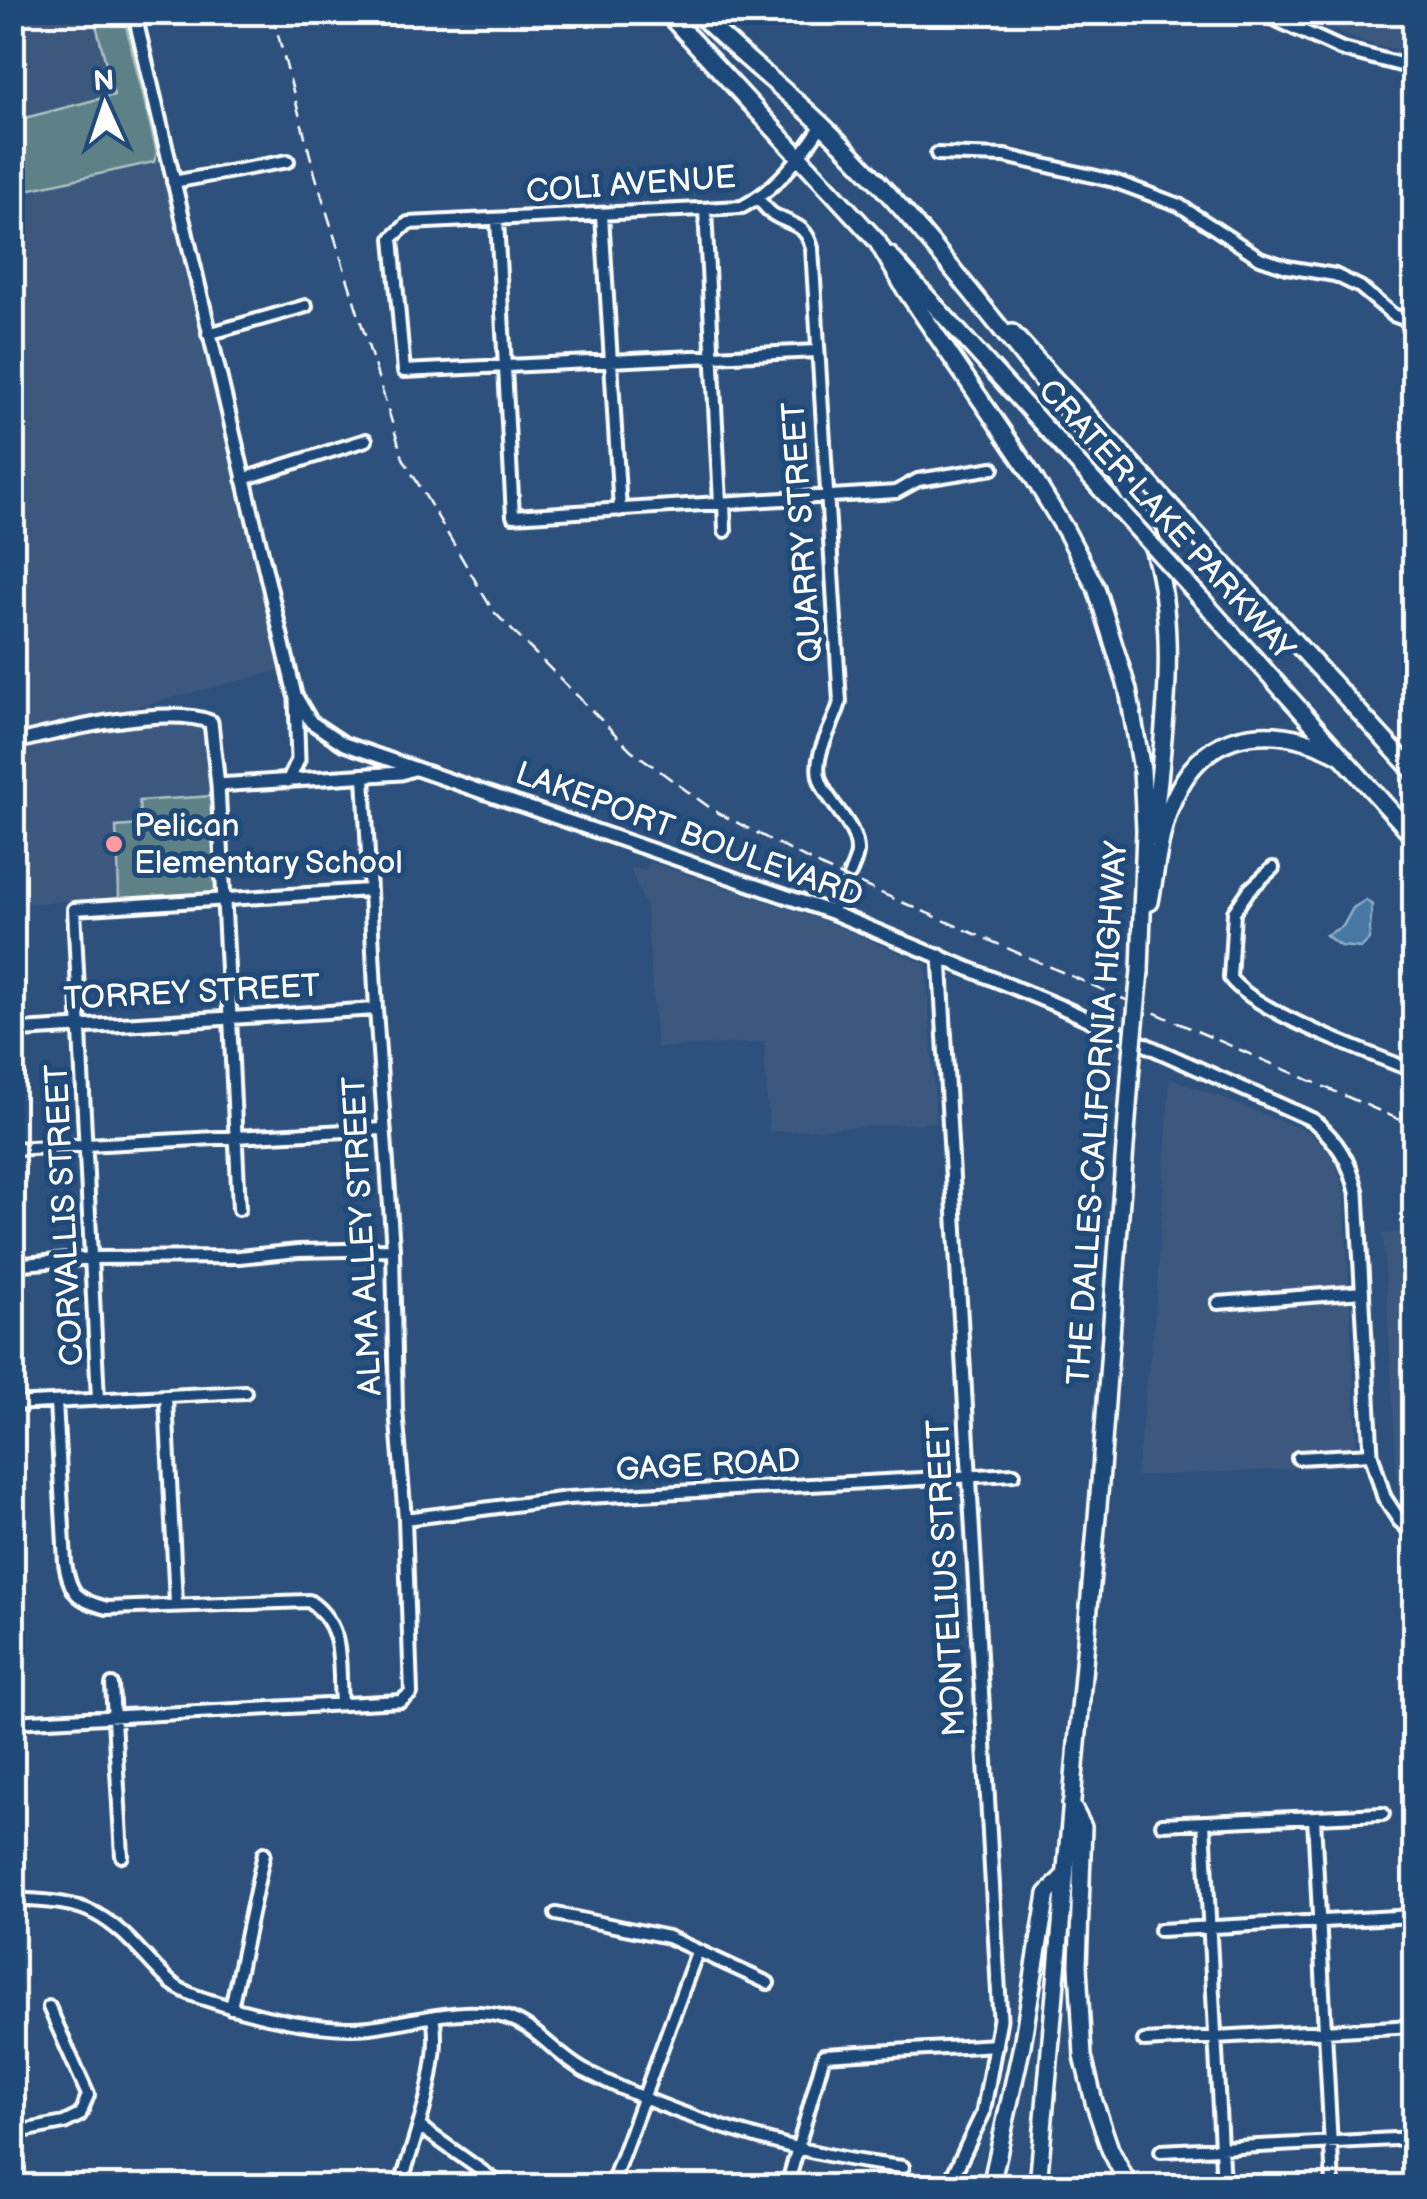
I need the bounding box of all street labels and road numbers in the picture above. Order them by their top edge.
street label: COLI AVENUE [525,158,737,212]
street label: CRATER LAKE PARKWAY [1030,371,1303,669]
street label: QUARRY STREET [774,400,832,664]
street label: LAKEPORT BOULEVARD [510,754,868,916]
street label: THE DALLES-CALIFORNIA HIGHWAY [1060,839,1136,1386]
street label: TORREY STREET [63,967,321,1019]
street label: CORVALLIS STREET [38,1063,92,1367]
street label: ALMA ALLEY STREET [335,1075,391,1397]
street label: MONTELIUS STREET [919,1418,975,1738]
street label: GAGE ROAD [615,1442,801,1490]

